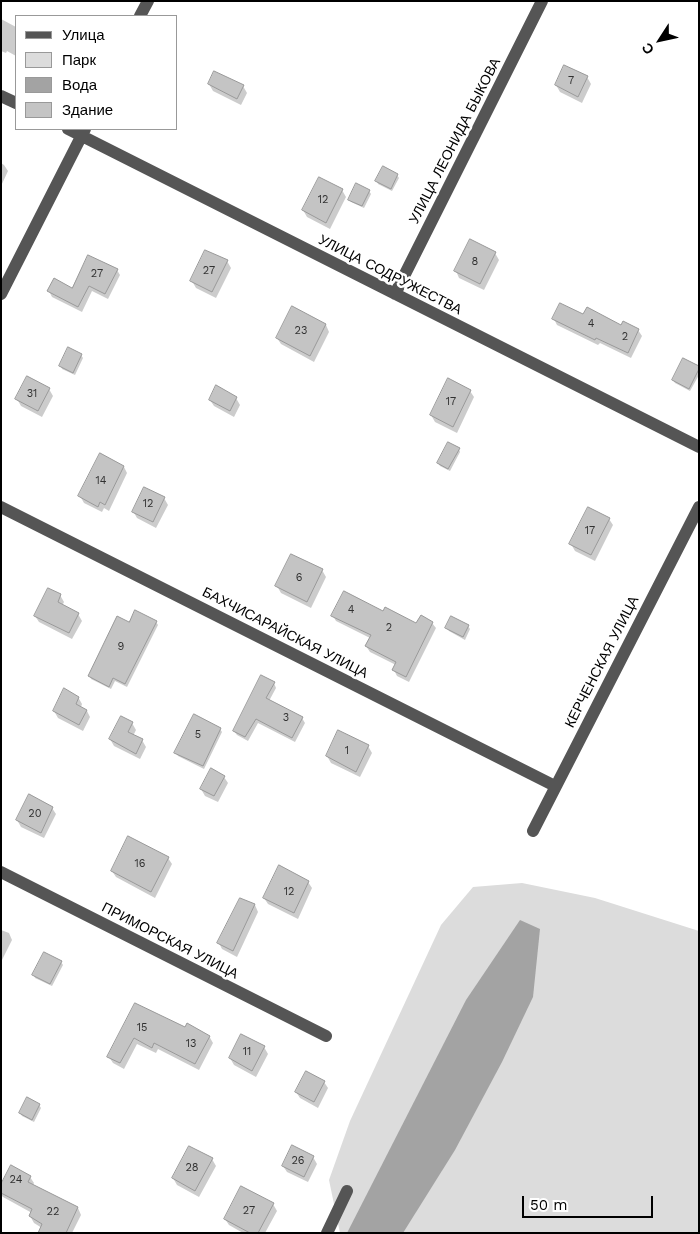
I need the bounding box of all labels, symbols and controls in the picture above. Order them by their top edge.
legend [15,15,178,130]
north arrow [635,15,685,65]
text: Улица [62,26,105,44]
text: С [638,40,657,57]
text: Парк [62,51,96,69]
street label: УЛИЦА ЛЕОНИДА БЫКОВА [406,55,504,227]
house number: 7 [568,74,574,88]
text: Вода [62,76,97,94]
text: Здание [62,101,113,119]
house number: 12 [318,193,328,207]
street label: УЛИЦА СОДРУЖЕСТВА [316,232,464,318]
house number: 8 [472,255,478,269]
house number: 27 [203,264,215,278]
house number: 27 [91,267,103,281]
house number: 4 [588,317,594,331]
house number: 23 [295,324,307,338]
house number: 2 [622,330,628,344]
house number: 31 [27,387,37,401]
house number: 17 [446,395,456,409]
house number: 14 [95,474,107,488]
house number: 12 [143,497,153,511]
house number: 17 [585,524,595,538]
house number: 6 [296,571,302,585]
street label: БАХЧИСАРАЙСКАЯ УЛИЦА [199,584,371,682]
street label: КЕРЧЕНСКАЯ УЛИЦА [561,593,643,731]
house number: 4 [348,603,354,617]
house number: 2 [386,621,392,635]
house number: 9 [118,640,124,654]
house number: 3 [283,711,289,725]
house number: 5 [195,728,201,742]
house number: 1 [345,744,349,758]
house number: 20 [28,807,42,821]
house number: 16 [135,857,145,871]
house number: 12 [284,885,294,899]
street label: ПРИМОРСКАЯ УЛИЦА [99,899,241,983]
house number: 15 [137,1021,147,1035]
house number: 13 [186,1037,196,1051]
house number: 11 [243,1045,251,1059]
house number: 26 [291,1154,305,1168]
house number: 28 [185,1161,199,1175]
house number: 24 [10,1173,22,1187]
scale bar [525,1186,656,1218]
text: 50 m [530,1196,567,1214]
house number: 27 [243,1204,255,1218]
house number: 22 [47,1205,59,1219]

